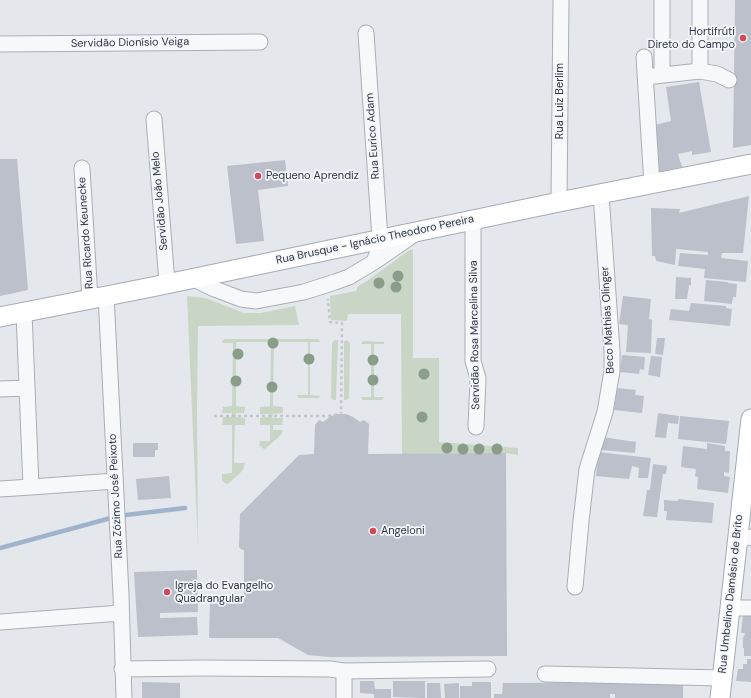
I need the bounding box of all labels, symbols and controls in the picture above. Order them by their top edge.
place label: Hortifrúti Direto do Campo [648,25,735,51]
marker: Hortifrúti Direto do Campo [738,33,748,43]
street label: Servidão Dionísio Veiga [71,35,189,51]
street label: Rua Luiz Berlim [553,63,567,139]
street label: Rua Eurico Adam [363,92,383,180]
street label: Servidão João Melo [149,151,171,251]
place label: Pequeno Aprendiz [266,169,359,183]
marker: Pequeno Aprendiz [253,171,263,181]
street label: Rua Ricardo Keunecke [76,177,96,289]
street label: Rua Brusque - Ignácio Theodoro Pereira [275,213,475,267]
street label: Servidão Rosa Marcelina Silva [467,260,483,410]
street label: Beco Mathias Olinger [599,266,617,374]
street label: Rua Zózimo José Peixoto [106,433,126,559]
street label: Rua Umbelino Damásio de Brito [716,514,746,674]
place label: Angeloni [381,524,425,538]
marker: Angeloni [368,526,378,536]
place label: Igreja do Evangelho Quadrangular [175,579,273,605]
marker: Igreja do Evangelho Quadrangular [162,587,172,597]

